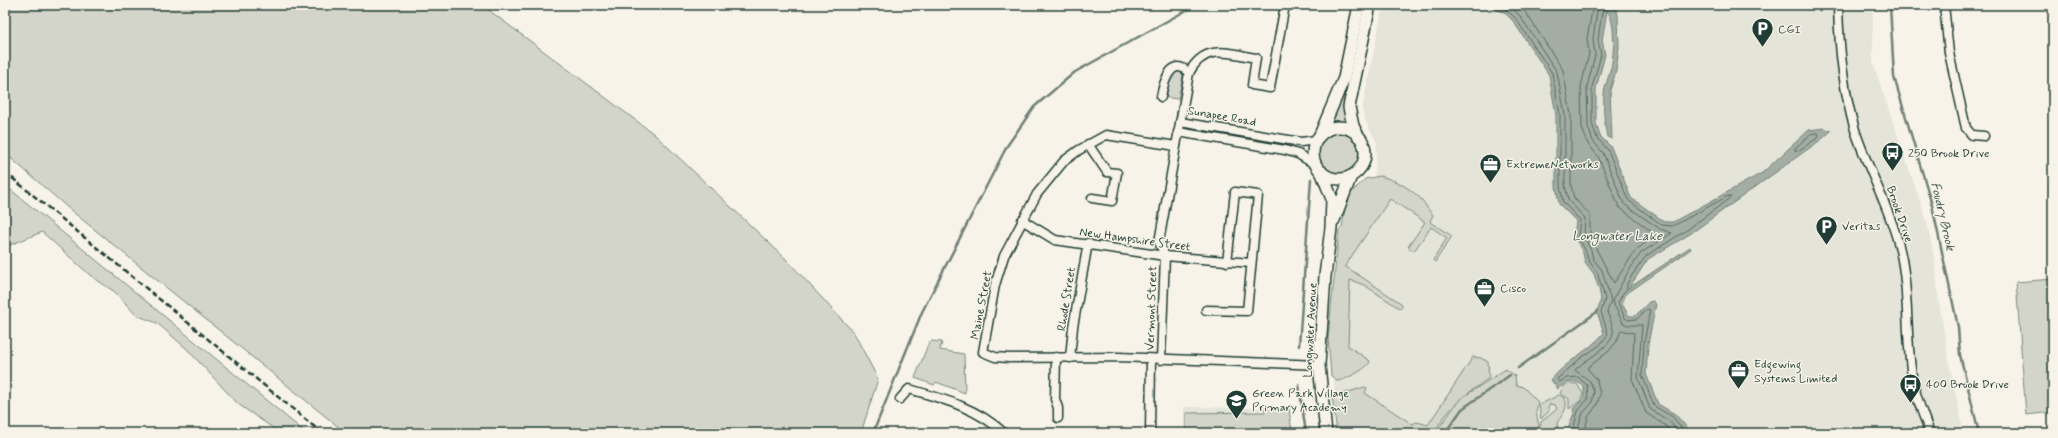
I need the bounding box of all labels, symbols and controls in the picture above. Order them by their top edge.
parking icon: CGI [1749,16,1775,49]
place label: CGI [1778,22,1801,38]
street label: Sunapee Road [1186,103,1257,131]
bus stop icon: 250 Brook Drive [1879,140,1905,173]
place label: 250 Brook Drive [1908,146,1989,162]
office icon: ExtremeNetworks [1478,151,1504,184]
place label: ExtremeNetworks [1506,157,1600,173]
water label: Foudry Brook [1926,180,1959,254]
street label: Brook Drive [1882,184,1916,245]
parking icon: Veritas [1814,213,1840,246]
place label: Veritas [1842,219,1881,235]
street label: New Hampshire Street [1078,224,1192,256]
water label: Longwater Lake [1572,228,1663,246]
street label: Vermont Street [1143,265,1161,351]
street label: Rhode Street [1054,266,1080,332]
street label: Maine Street [967,269,997,341]
office icon: Cisco [1471,275,1497,308]
place label: Cisco [1500,281,1526,297]
street label: Longwater Avenue [1301,282,1321,378]
place label: Edgewing Systems Limited [1754,357,1838,387]
office icon: Edgewing Systems Limited [1725,358,1751,391]
bus stop icon: 400 Brook Drive [1897,371,1923,404]
place label: 400 Brook Drive [1926,377,2009,393]
place label: Green Park Village Primary Academy [1252,386,1350,416]
school or university icon: Green Park Village Primary Academy [1224,387,1250,420]

